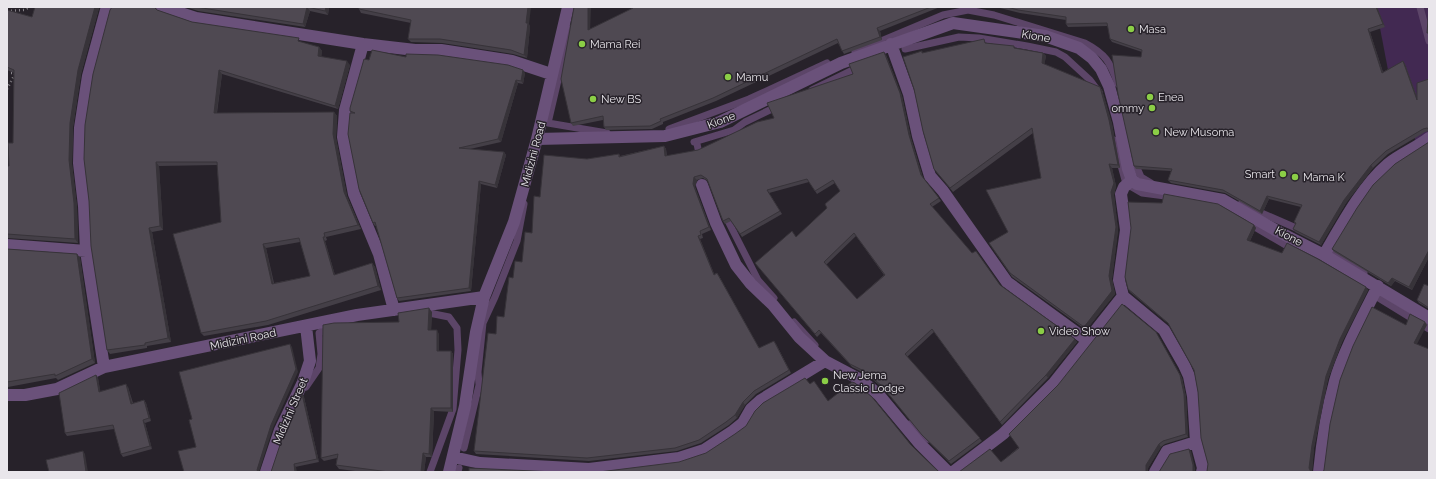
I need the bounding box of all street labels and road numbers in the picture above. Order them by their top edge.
street label: Kione [1021,28,1052,45]
street label: Kione [705,109,737,132]
street label: Midizini Road [519,120,548,188]
street label: Kione [1273,224,1305,249]
street label: Midizini Road [209,326,277,353]
street label: Midizini Street [271,376,310,447]

